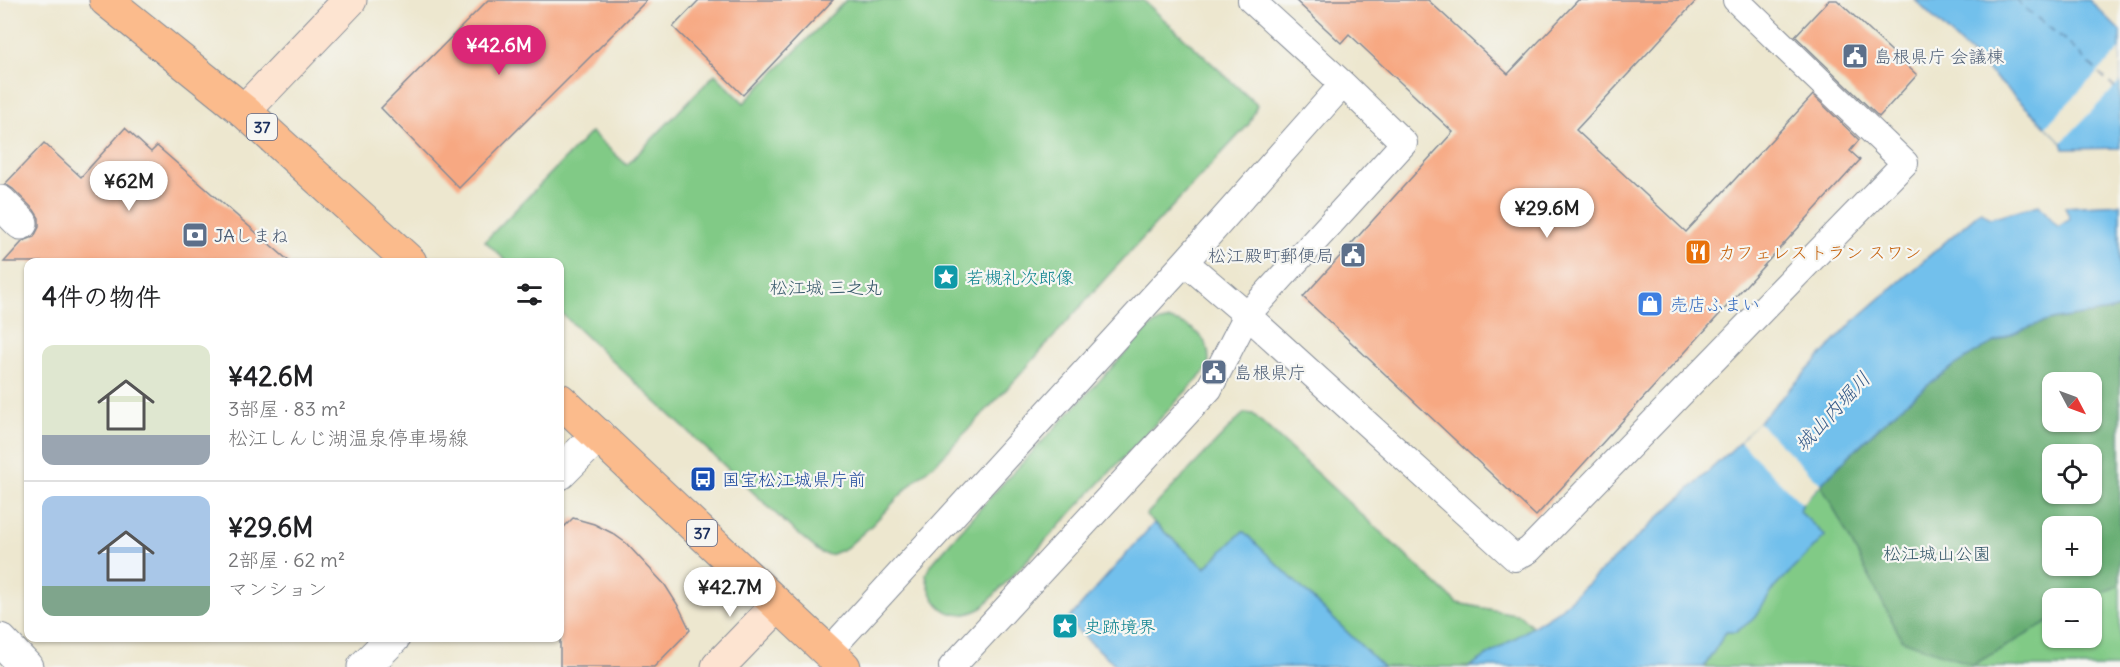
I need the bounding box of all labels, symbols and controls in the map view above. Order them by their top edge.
pin: ¥42.6M [450,25,548,76]
text: ¥42.6M [466,32,532,57]
public building icon: 島根県庁 会議棟 [1840,41,1870,71]
place label: 島根県庁 会議棟 [1874,45,2004,68]
road number: 37 [247,114,277,140]
pin: ¥62M [93,161,165,212]
text: ¥62M [104,168,154,193]
pin: ¥29.6M [1498,188,1596,239]
text: ¥29.6M [1514,195,1580,220]
bank icon: JAしまね [180,220,210,250]
place label: JAしまね [214,224,289,247]
restaurant icon: カフェレストラン スワン [1683,237,1713,267]
public building icon: 松江殿町郵便局 [1338,240,1368,270]
place label: カフェレストラン スワン [1718,241,1922,264]
place label: 松江殿町郵便局 [1208,244,1334,267]
place icon: 若槻礼次郎像 [931,262,961,292]
place label: 若槻礼次郎像 [966,266,1074,289]
park label: 松江城 三之丸 [770,276,882,299]
icon: filters [513,278,546,311]
text: 4件の物件 [42,280,161,313]
shop icon: 売店ふまい [1635,289,1665,319]
place label: 売店ふまい [1670,293,1760,316]
public building icon: 島根県庁 [1199,357,1229,387]
text: ¥42.6M [228,360,314,393]
place label: 島根県庁 [1234,361,1306,384]
water label: 城山内堀川 [1789,366,1875,456]
icon: home [90,369,162,441]
north arrow [2042,372,2102,432]
map controls [2042,372,2102,648]
text: 3部屋 · 83 m² [228,396,346,421]
text: 松江しんじ湖温泉停車場線 [228,425,468,450]
button: locate [2042,444,2102,504]
bus stop icon: 国宝松江城県庁前 [688,464,718,494]
place label: 国宝松江城県庁前 [722,468,866,491]
text: ¥29.6M [228,511,313,544]
button: + [2042,516,2102,576]
icon: home [90,520,162,592]
road number: 37 [687,520,717,546]
park label: 松江城山公園 [1883,542,1991,565]
text: 2部屋 · 62 m² [228,547,345,572]
pin: ¥42.7M [681,567,779,618]
text: ¥42.7M [698,574,762,599]
text: マンション [228,576,327,601]
button: − [2042,588,2102,648]
place icon: 史跡境界 [1050,611,1080,641]
place label: 史跡境界 [1084,615,1156,638]

